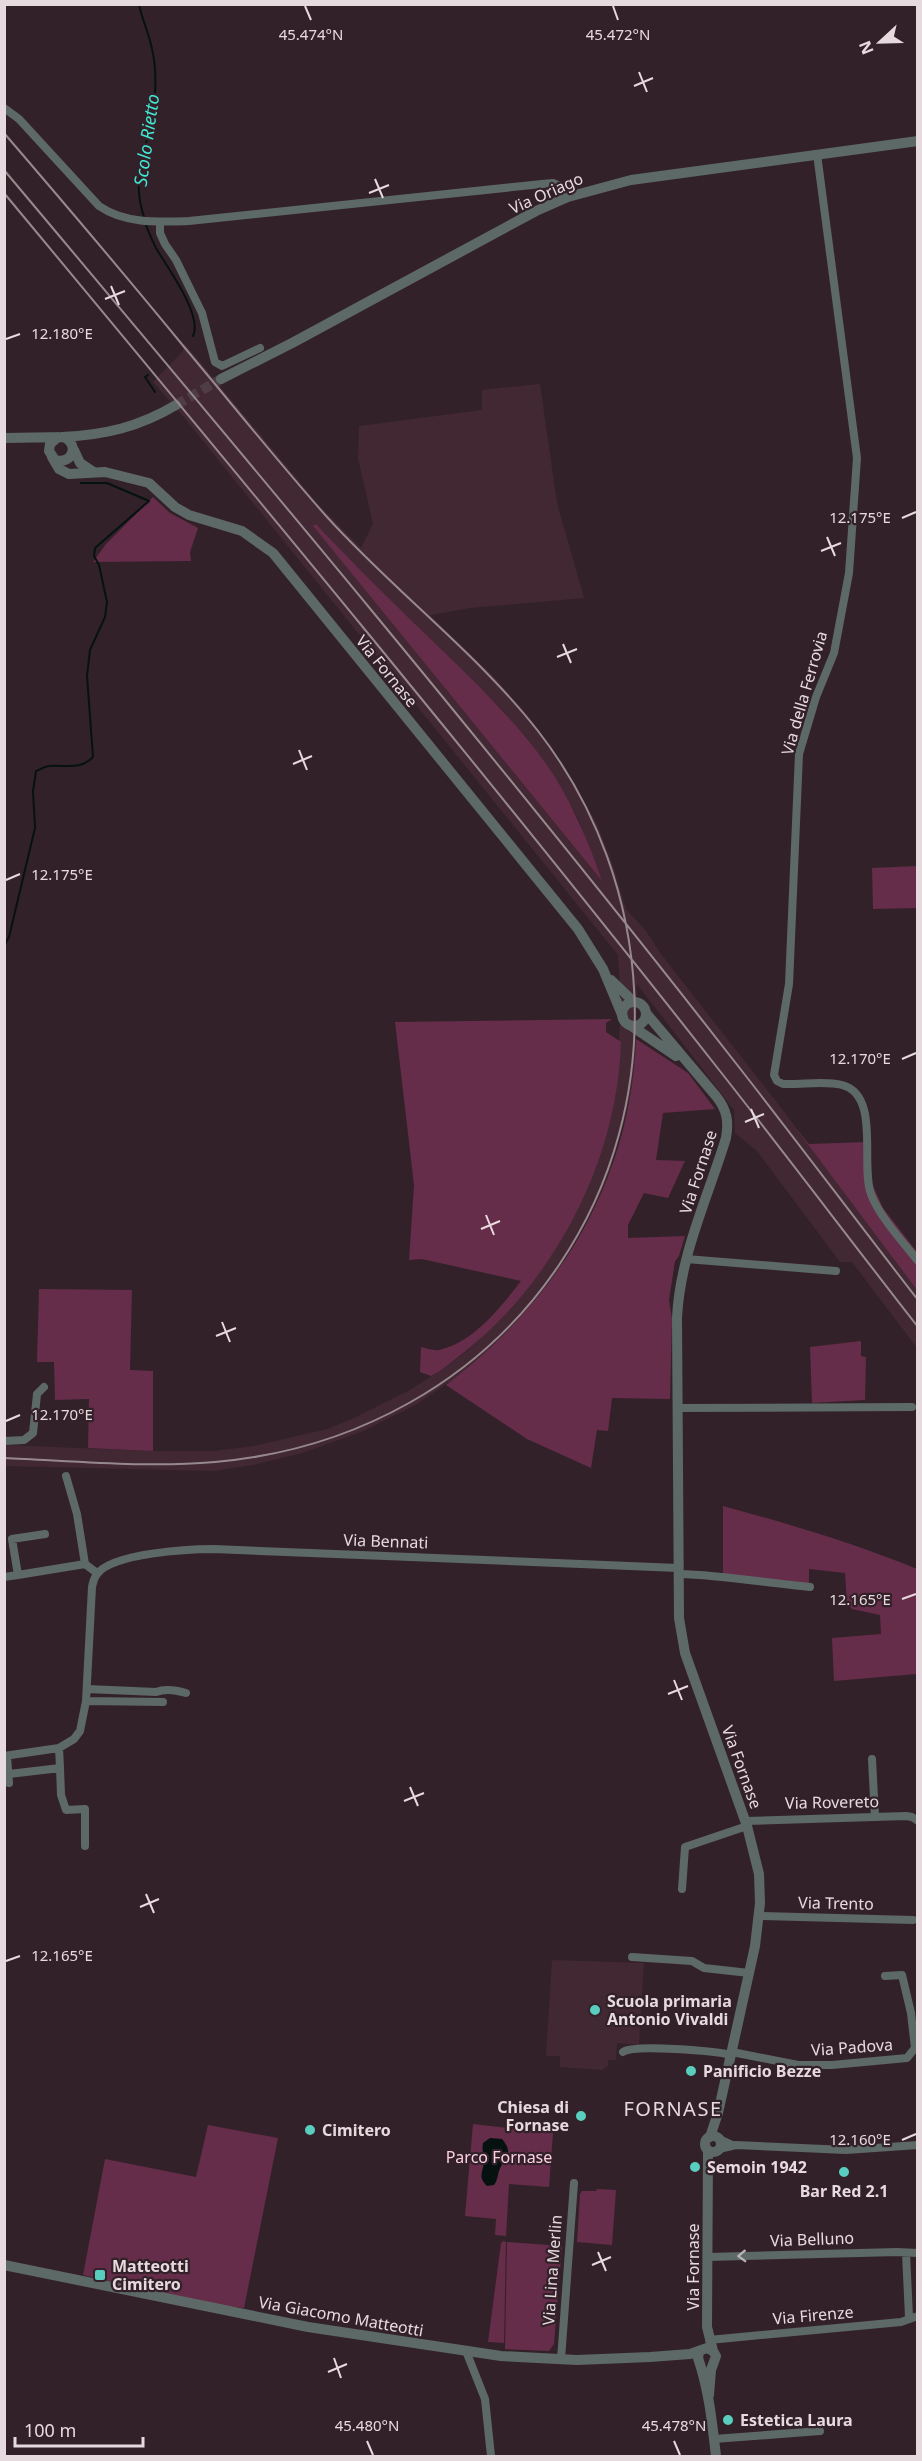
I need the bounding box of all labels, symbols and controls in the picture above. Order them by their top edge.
north arrow [850,12,910,72]
text: 45.474°N [279,24,343,44]
text: 45.472°N [586,24,650,44]
text: N [853,37,879,58]
water label: Scolo Rietto [128,92,164,188]
street label: Via Oriago [506,167,586,219]
text: 12.180°E [31,323,93,343]
text: 12.175°E [829,507,891,527]
street label: Via della Ferrovia [776,628,832,758]
street label: Via Fornase [351,630,423,712]
text: 12.175°E [31,864,93,884]
text: 12.170°E [829,1048,891,1068]
street label: Via Fornase [674,1127,722,1217]
text: 12.170°E [31,1404,93,1424]
street label: Via Bennati [343,1529,429,1553]
text: 12.165°E [829,1589,891,1609]
street label: Via Fornase [717,1722,767,1812]
street label: Via Rovereto [785,1790,879,1814]
street label: Via Trento [798,1891,874,1915]
text: 12.165°E [31,1945,93,1965]
place label: Scuola primaria Antonio Vivaldi [607,1990,732,2030]
marker: Scuola primaria Antonio Vivaldi [588,2003,602,2017]
street label: Via Padova [810,2033,894,2061]
place label: Panificio Bezze [703,2060,821,2082]
marker: Panificio Bezze [684,2064,698,2078]
district label: FORNASE [623,2095,723,2122]
place label: Chiesa di Fornase [497,2096,569,2136]
marker: Chiesa di Fornase [574,2109,588,2123]
place label: Cimitero [322,2119,391,2141]
marker: Cimitero [303,2123,317,2137]
text: 12.160°E [829,2129,891,2149]
park label: Parco Fornase [446,2146,552,2168]
place label: Semoin 1942 [707,2156,807,2178]
marker: Semoin 1942 [688,2160,702,2174]
marker: Bar Red 2.1 [837,2165,851,2179]
place label: Bar Red 2.1 [800,2180,888,2202]
street label: Via Lina Merlin [537,2214,567,2326]
street label: Via Fornase [682,2223,704,2311]
street label: Via Belluno [770,2227,854,2251]
one-way arrow [738,2250,747,2263]
place label: Matteotti Cimitero [112,2255,189,2295]
marker: Matteotti Cimitero [93,2268,107,2282]
street label: Via Giacomo Matteotti [257,2291,425,2341]
street label: Via Firenze [772,2301,854,2329]
place label: Estetica Laura [740,2409,853,2431]
scale bar [15,2410,142,2448]
marker: Estetica Laura [721,2413,735,2427]
text: 45.480°N [335,2415,399,2435]
text: 45.478°N [642,2415,706,2435]
text: 100 m [24,2418,76,2442]

